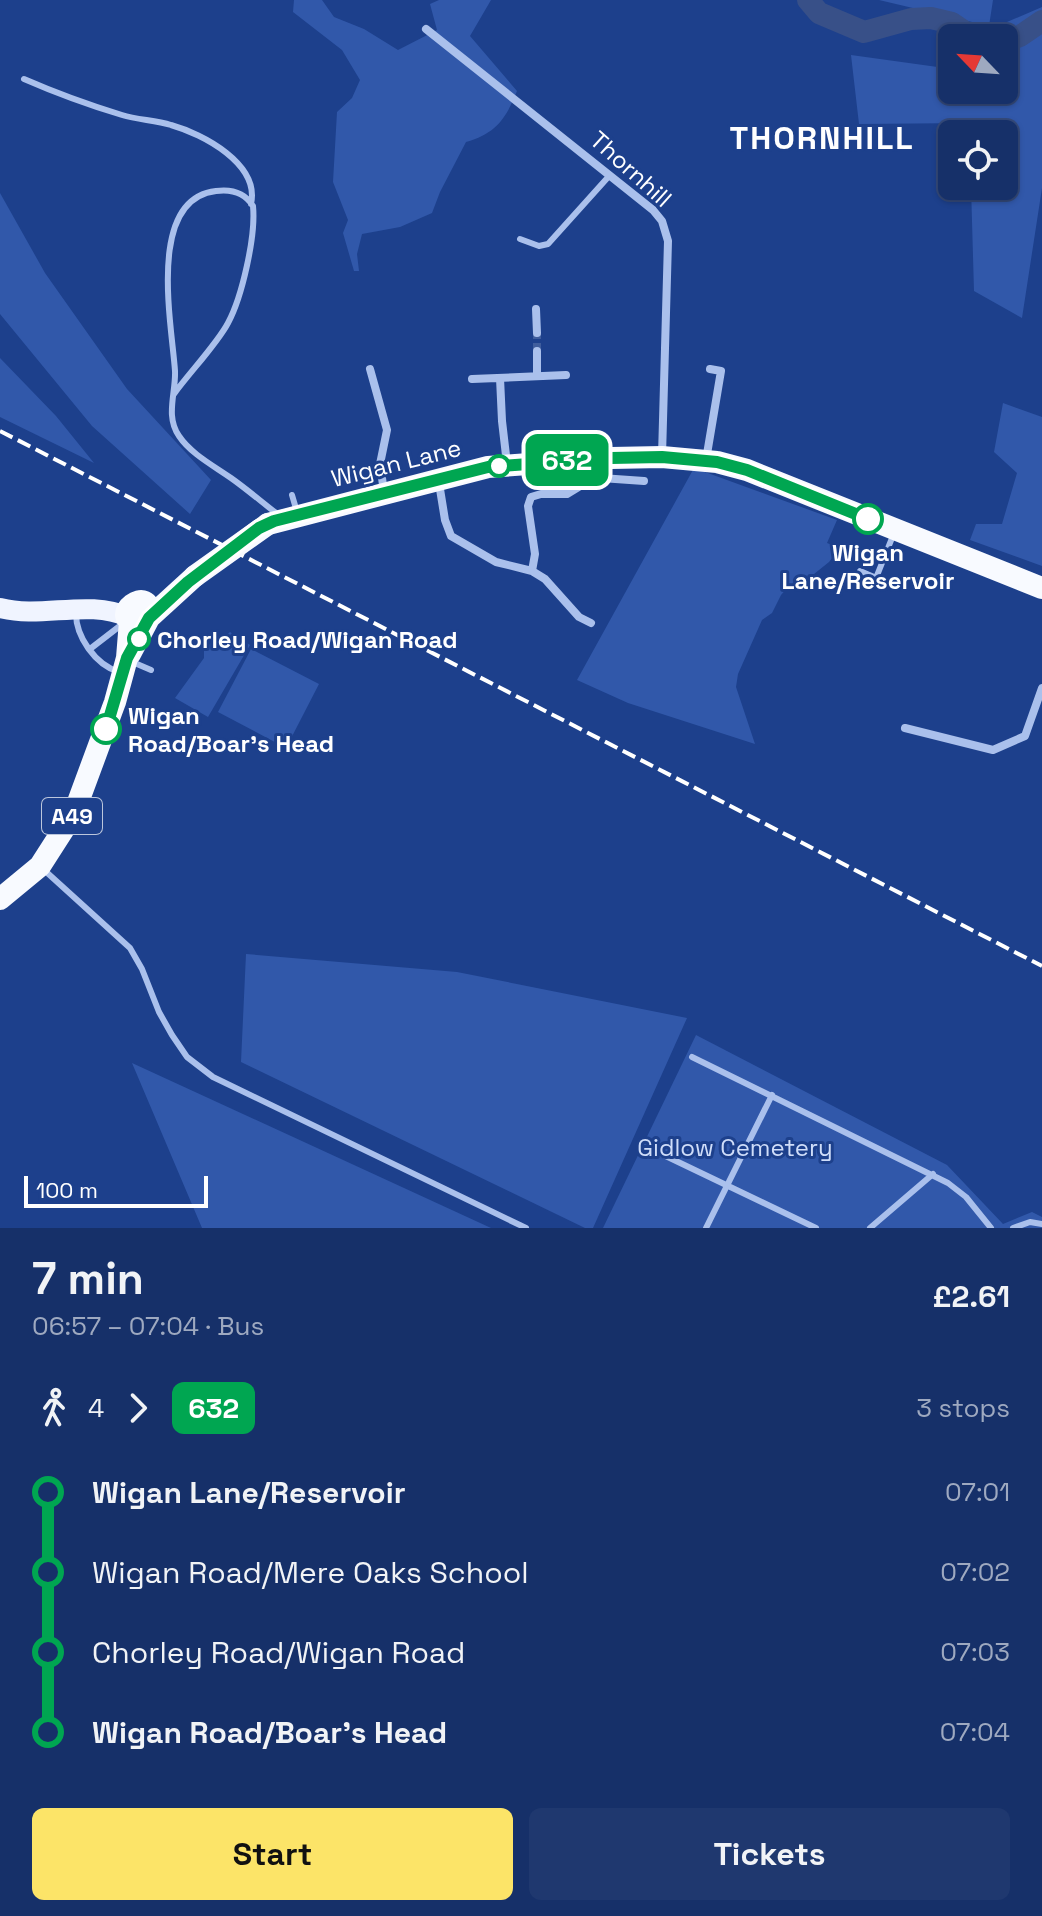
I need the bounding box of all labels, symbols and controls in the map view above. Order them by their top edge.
north arrow [938,24,1018,104]
map controls [938,24,1018,200]
district label: THORNHILL [729,118,915,158]
button: locate [938,120,1018,200]
street label: Thornhill [584,124,678,214]
street label: Wigan Lane [328,432,464,494]
line badge: 632 [521,434,613,486]
text: 632 [542,442,592,478]
unlabelled marker [488,455,510,477]
marker: Wigan Lane/Reservoir [853,504,883,534]
place label: Wigan Lane/Reservoir [782,537,954,596]
place label: Chorley Road/Wigan Road [157,624,457,655]
marker: Chorley Road/Wigan Road [128,628,150,650]
place label: Wigan Road/Boar's Head [128,700,334,759]
marker: Wigan Road/Boar's Head [91,714,121,744]
road number: A49 [42,798,102,834]
park label: Gidlow Cemetery [637,1132,833,1163]
scale bar [24,1172,208,1208]
text: 100 m [36,1176,98,1204]
text: 7 min [32,1251,144,1307]
text: £2.61 [932,1277,1010,1316]
text: 06:57 – 07:04 · Bus [32,1309,264,1343]
icon: walk [32,1386,76,1430]
icon: forward [116,1386,160,1430]
text: 632 [188,1390,239,1426]
text: 4 [88,1391,104,1425]
text: 3 stops [916,1391,1010,1425]
text: Wigan Lane/Reservoir [92,1473,406,1512]
text: 07:01 [945,1475,1010,1509]
text: Wigan Road/Mere Oaks School [92,1553,529,1592]
text: 07:02 [940,1555,1010,1589]
text: Chorley Road/Wigan Road [92,1633,465,1672]
text: 07:03 [940,1635,1010,1669]
text: Wigan Road/Boar's Head [92,1713,447,1752]
text: 07:04 [940,1715,1010,1749]
button: Start [32,1808,513,1900]
button: Tickets [529,1808,1010,1900]

